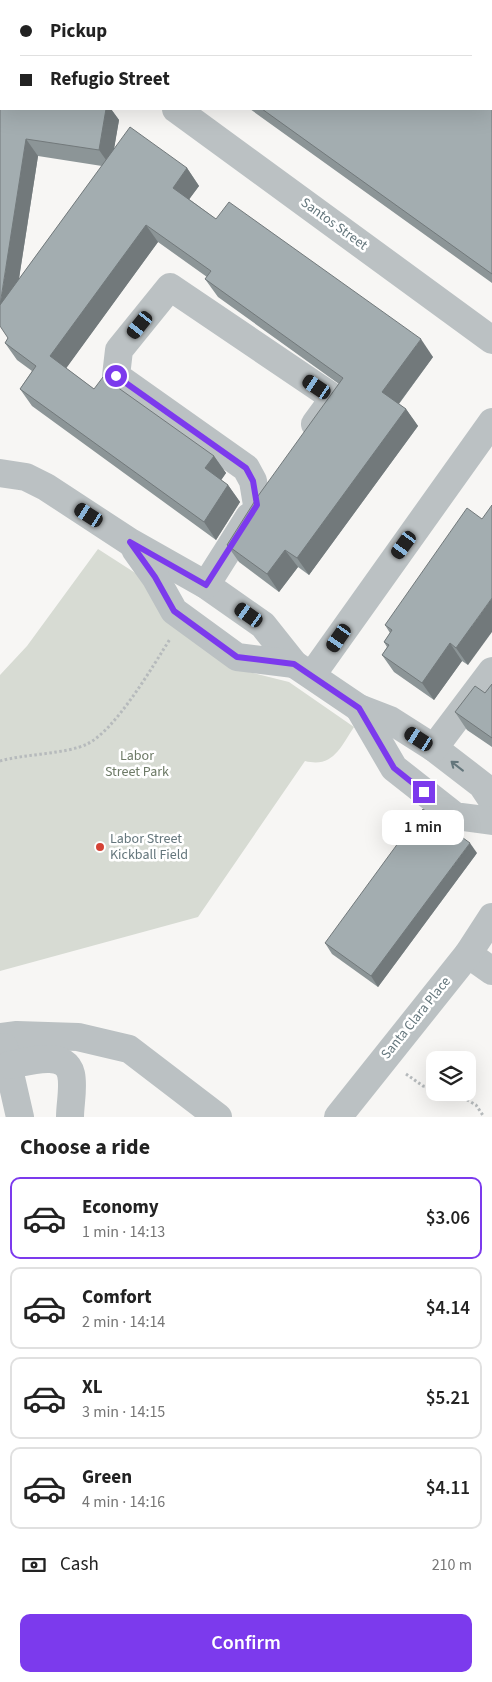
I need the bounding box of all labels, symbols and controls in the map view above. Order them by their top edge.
text: Pickup [50,18,107,45]
text: Refugio Street [50,66,170,93]
street label: Santos Street [297,193,372,255]
car [124,309,155,341]
route start [105,365,127,387]
car [300,372,333,402]
car [72,501,105,529]
car [389,528,418,562]
car [232,600,265,630]
car [324,621,353,655]
car [402,725,435,753]
park label: Labor Street Park [105,746,169,782]
one-way arrow [451,761,464,772]
route end [413,781,435,803]
callout: 1 min [383,810,465,844]
text: 1 min [404,816,442,838]
place label: Labor Street Kickball Field [110,829,188,865]
marker: Labor Street Kickball Field [94,841,106,853]
street label: Santa Clara Place [376,972,456,1064]
map controls [426,1051,476,1101]
button: layers [426,1051,476,1101]
text: Choose a ride [20,1131,150,1163]
text: Economy [82,1194,159,1221]
icon: car [22,1196,67,1241]
text: $3.06 [426,1205,470,1232]
text: 1 min · 14:13 [82,1221,165,1243]
text: Comfort [82,1284,152,1311]
icon: car [22,1286,67,1331]
text: $4.14 [426,1295,470,1322]
text: 2 min · 14:14 [82,1311,165,1333]
text: XL [82,1374,103,1401]
icon: car [22,1376,67,1421]
text: $5.21 [426,1385,470,1412]
text: 3 min · 14:15 [82,1401,165,1423]
text: Green [82,1464,132,1491]
icon: car [22,1466,67,1511]
text: $4.11 [426,1475,470,1502]
text: 4 min · 14:16 [82,1491,165,1513]
icon: cash [20,1551,48,1579]
text: Cash [60,1551,99,1578]
text: 210 m [432,1554,472,1576]
button: Confirm [20,1614,472,1672]

